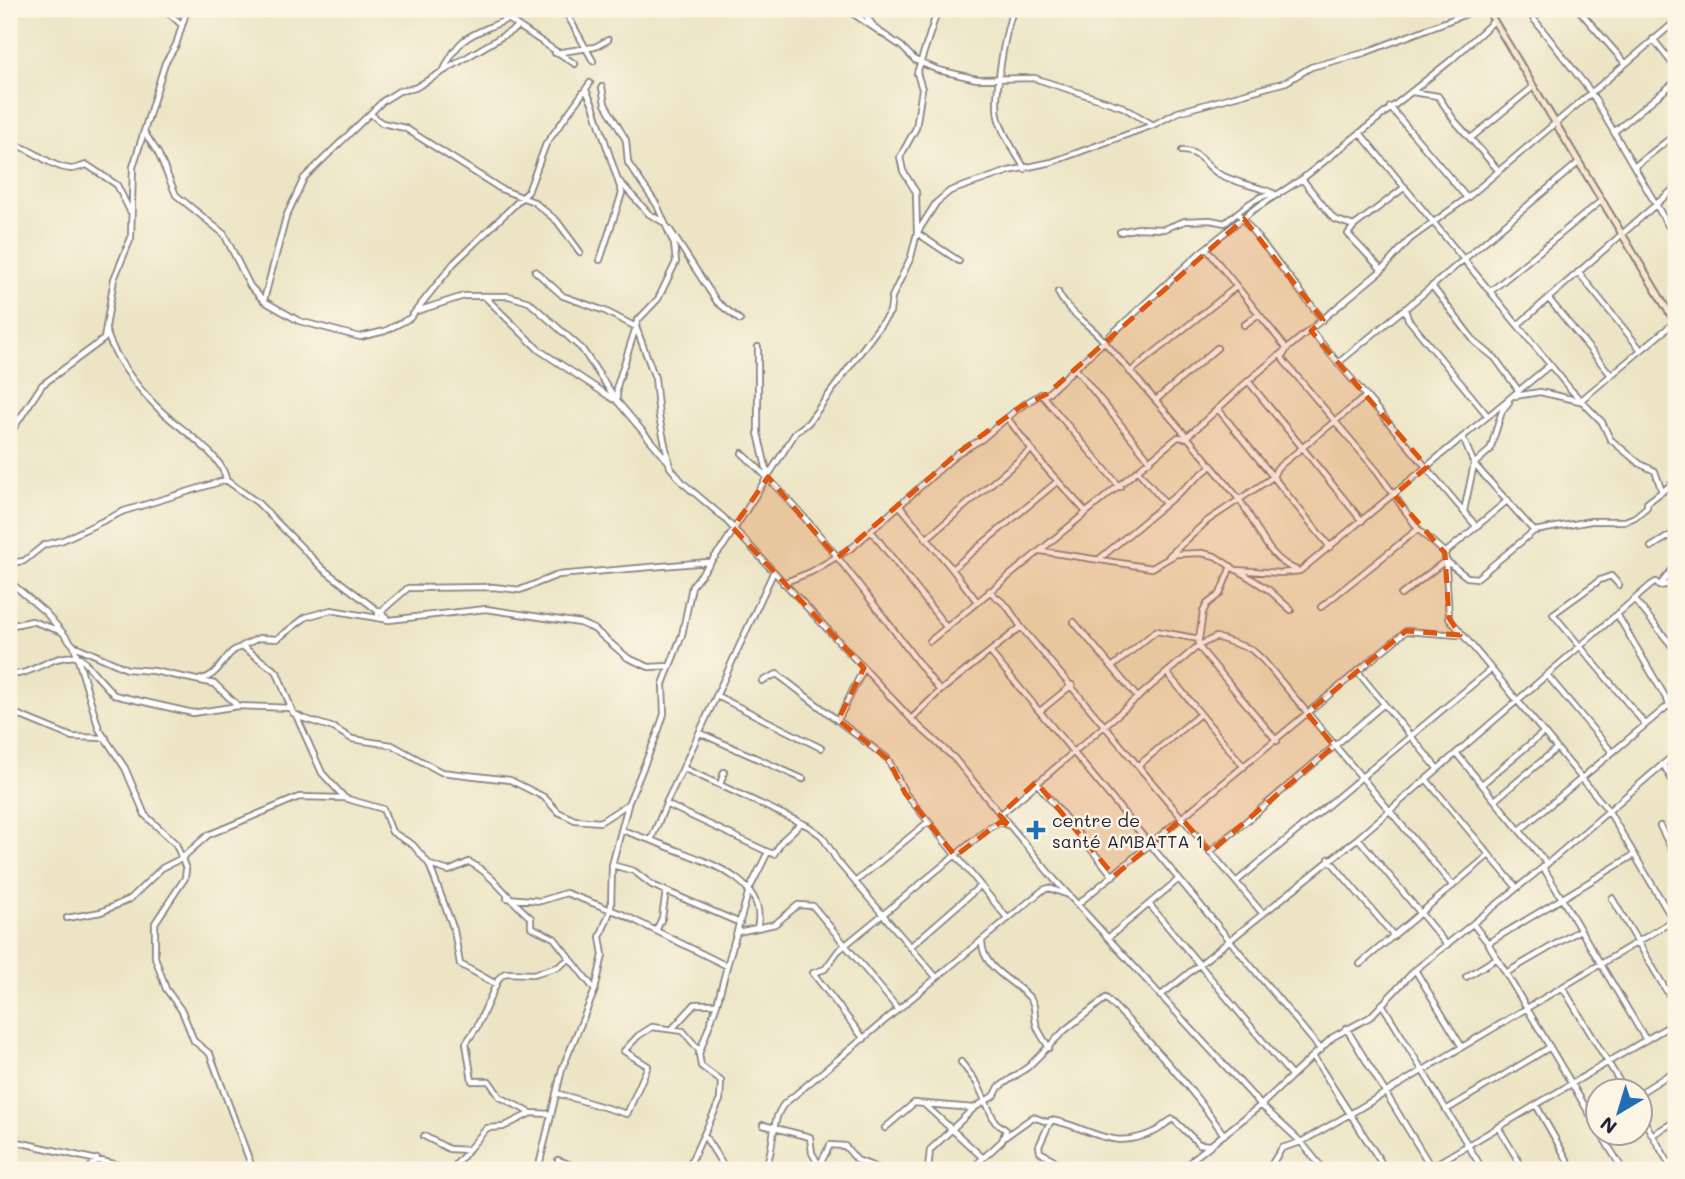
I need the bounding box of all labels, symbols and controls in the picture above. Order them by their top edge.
place label: centre de santé AMBATTA 1 [1052,808,1204,853]
marker: centre de santé AMBATTA 1 [1026,820,1046,840]
north arrow [1584,1078,1654,1148]
text: N [1595,1112,1622,1140]

